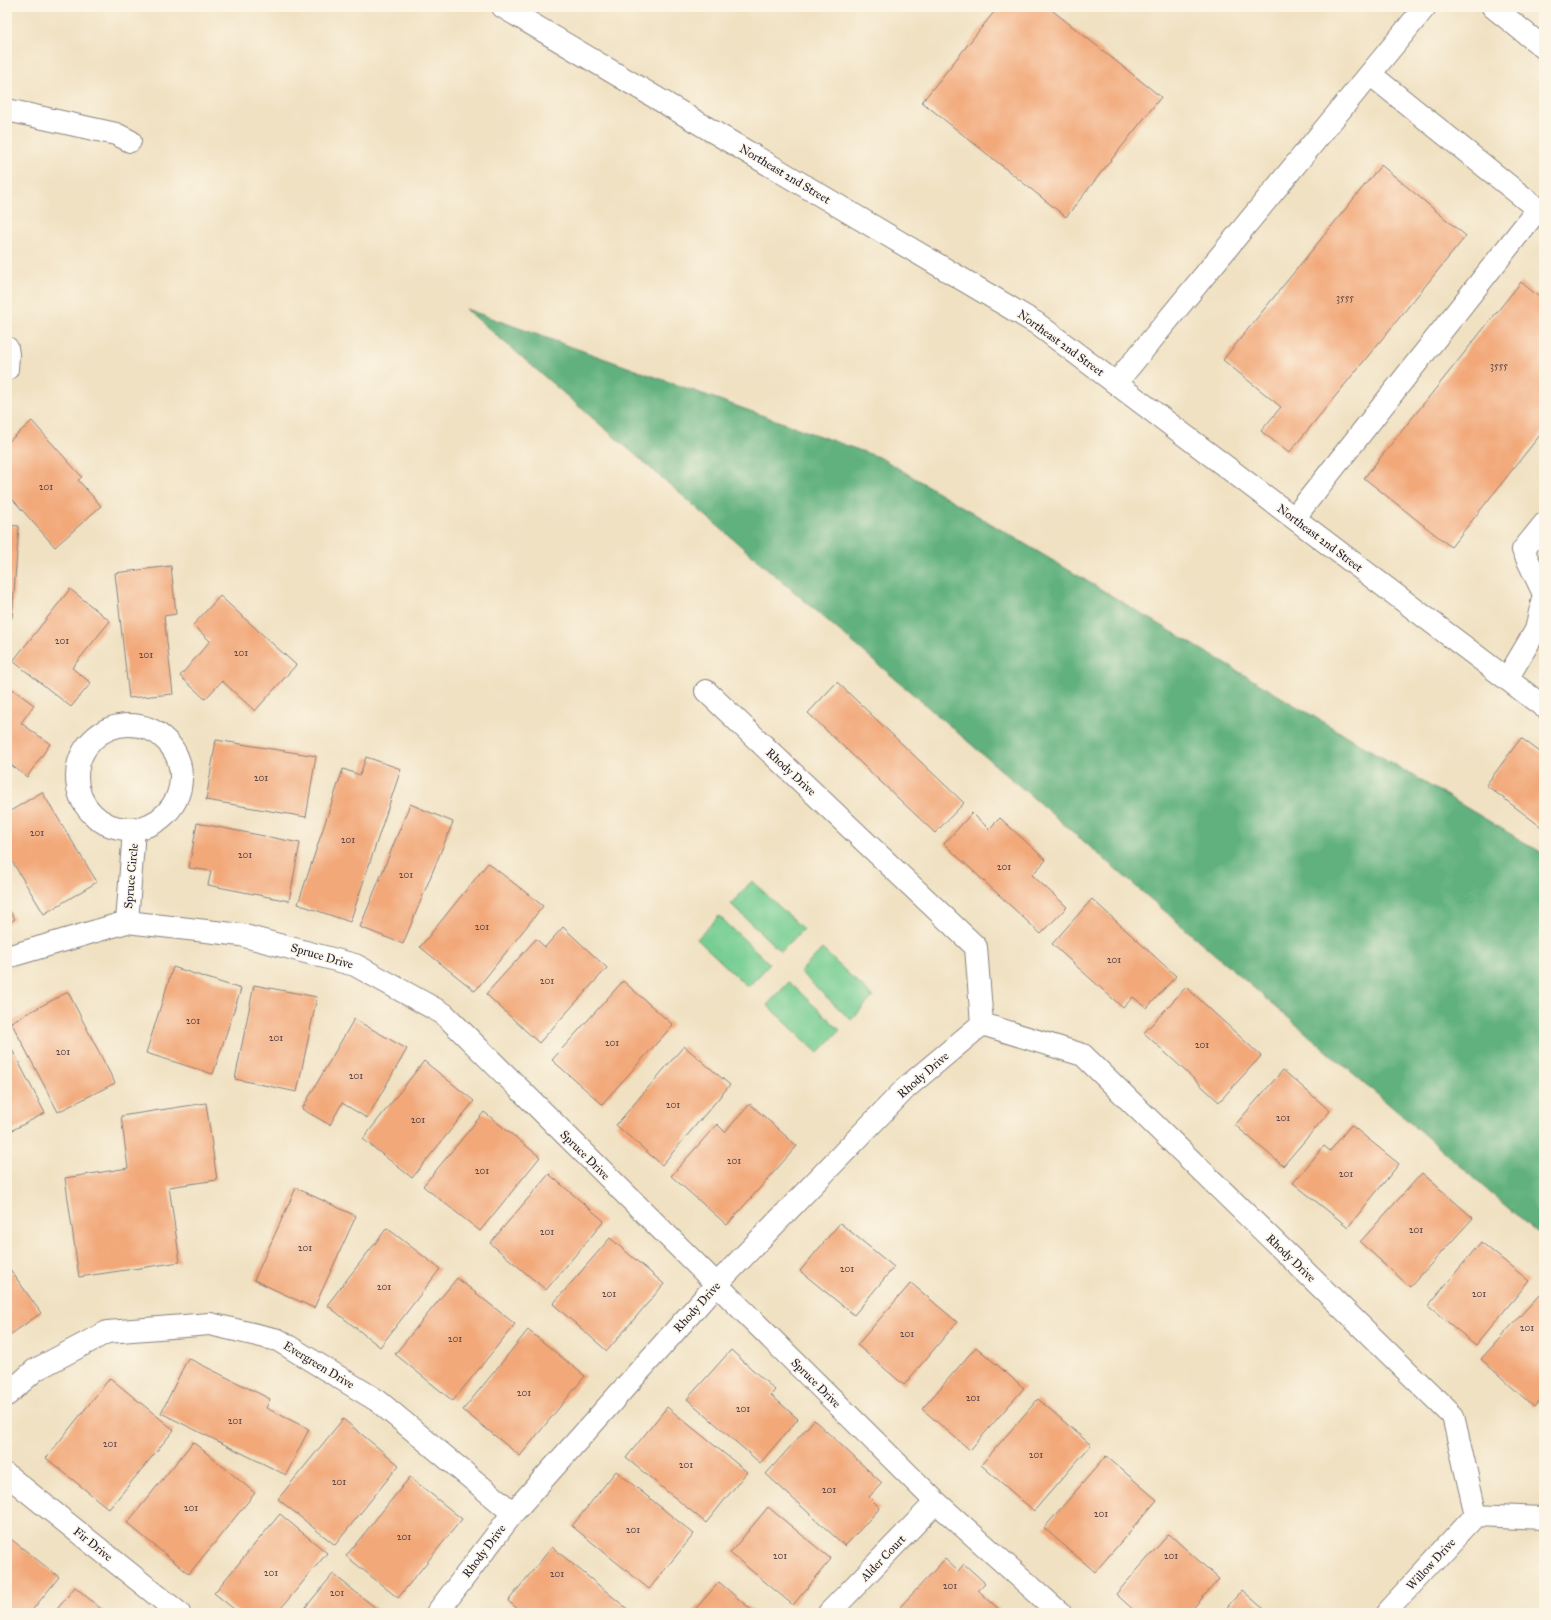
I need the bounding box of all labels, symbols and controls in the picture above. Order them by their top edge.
street label: Northeast 2nd Street [737,141,834,207]
house number: 3555 [1336,292,1354,304]
street label: Northeast 2nd Street [1015,307,1108,380]
house number: 3555 [1490,360,1508,372]
house number: 201 [39,481,53,493]
street label: Northeast 2nd Street [1274,501,1366,575]
house number: 201 [55,635,69,647]
house number: 201 [234,647,248,659]
house number: 201 [139,649,153,661]
street label: Rhody Drive [763,745,819,799]
house number: 201 [254,772,268,784]
house number: 201 [30,827,44,839]
house number: 201 [341,834,355,846]
street label: Spruce Circle [121,843,141,909]
house number: 201 [238,849,252,861]
house number: 201 [997,861,1011,873]
house number: 201 [399,869,413,881]
house number: 201 [475,921,489,933]
street label: Spruce Drive [289,940,355,972]
house number: 201 [1107,954,1121,966]
house number: 201 [540,975,554,987]
house number: 201 [186,1015,200,1027]
house number: 201 [269,1032,283,1044]
house number: 201 [605,1037,619,1049]
house number: 201 [1195,1039,1209,1051]
house number: 201 [56,1046,70,1058]
street label: Rhody Drive [895,1049,951,1101]
house number: 201 [349,1070,363,1082]
house number: 201 [666,1099,680,1111]
house number: 201 [1276,1112,1290,1124]
house number: 201 [411,1114,425,1126]
street label: Spruce Drive [557,1127,613,1183]
house number: 201 [727,1155,741,1167]
house number: 201 [475,1165,489,1177]
house number: 201 [1339,1168,1353,1180]
house number: 201 [1409,1224,1423,1236]
house number: 201 [540,1226,554,1238]
street label: Rhody Drive [1263,1231,1319,1285]
house number: 201 [298,1242,312,1254]
house number: 201 [840,1263,854,1275]
street label: Rhody Drive [671,1279,723,1335]
house number: 201 [377,1281,391,1293]
house number: 201 [602,1288,616,1300]
house number: 201 [1472,1288,1486,1300]
house number: 201 [1520,1322,1534,1334]
house number: 201 [900,1328,914,1340]
house number: 201 [448,1333,462,1345]
street label: Evergreen Drive [280,1338,357,1393]
street label: Spruce Drive [788,1355,844,1411]
house number: 201 [517,1387,531,1399]
house number: 201 [966,1392,980,1404]
house number: 201 [736,1403,750,1415]
house number: 201 [228,1415,242,1427]
house number: 201 [103,1438,117,1450]
house number: 201 [1029,1449,1043,1461]
house number: 201 [679,1459,693,1471]
house number: 201 [332,1476,346,1488]
house number: 201 [822,1484,836,1496]
house number: 201 [184,1502,198,1514]
house number: 201 [1094,1508,1108,1520]
street label: Rhody Drive [459,1522,509,1580]
street label: Fir Drive [71,1524,115,1564]
house number: 201 [626,1524,640,1536]
house number: 201 [397,1531,411,1543]
street label: Alder Court [857,1531,909,1585]
street label: Willow Drive [1404,1535,1458,1593]
house number: 201 [773,1550,787,1562]
house number: 201 [1164,1550,1178,1562]
house number: 201 [264,1567,278,1579]
house number: 201 [550,1568,564,1580]
house number: 201 [943,1580,957,1592]
house number: 201 [330,1587,344,1599]

